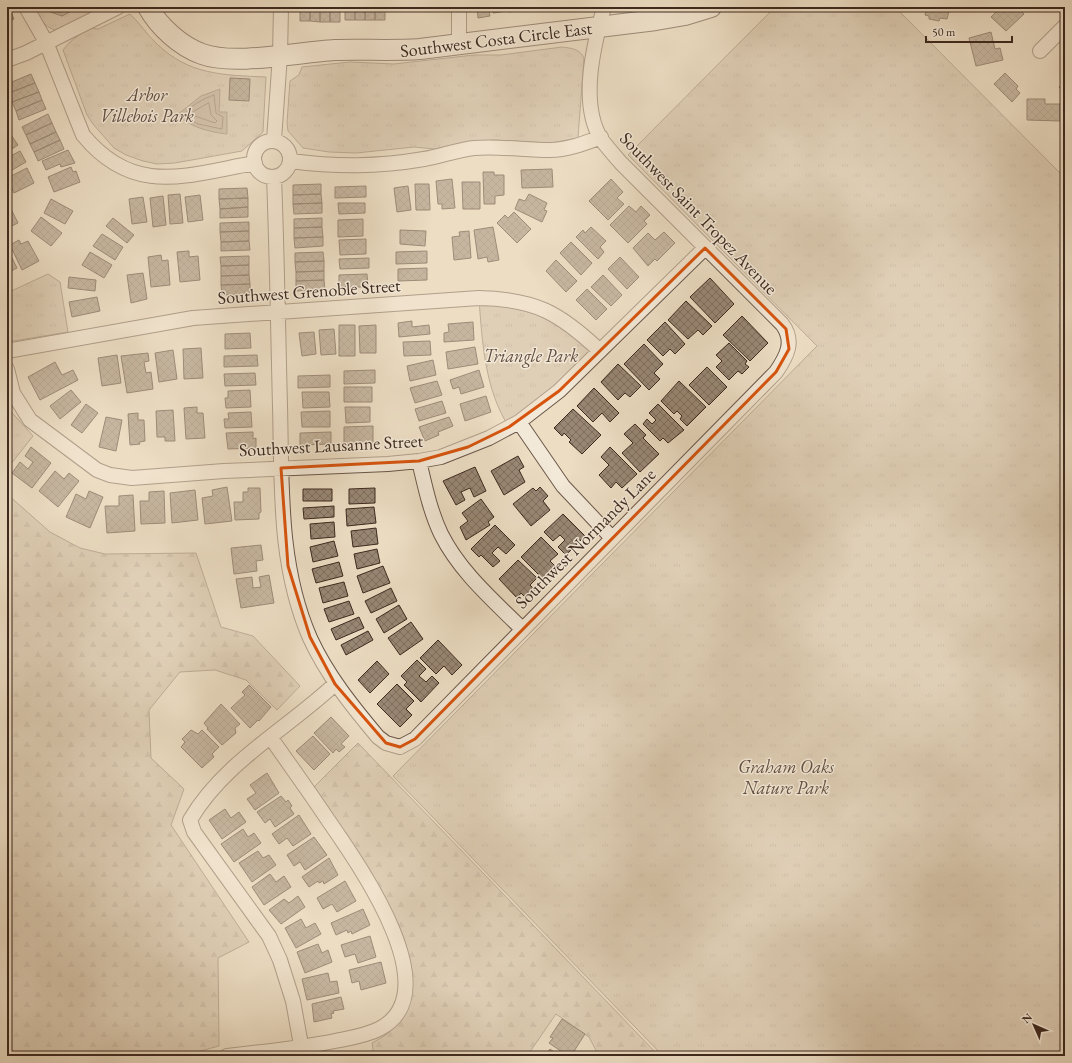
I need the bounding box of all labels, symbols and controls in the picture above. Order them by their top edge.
street label: Southwest Costa Circle East [399,16,594,62]
scale bar [926,18,1012,44]
text: 50 m [932,24,956,40]
park label: Arbor Villebois Park [100,83,194,127]
street label: Southwest Saint Tropez Avenue [615,127,783,299]
street label: Southwest Grenoble Street [217,273,402,309]
park label: Triangle Park [484,344,578,368]
street label: Southwest Lausanne Street [238,429,424,461]
street label: Southwest Normandy Lane [510,463,660,613]
park label: Graham Oaks Nature Park [738,755,835,799]
north arrow [1014,1005,1054,1045]
text: N [1019,1010,1035,1026]

